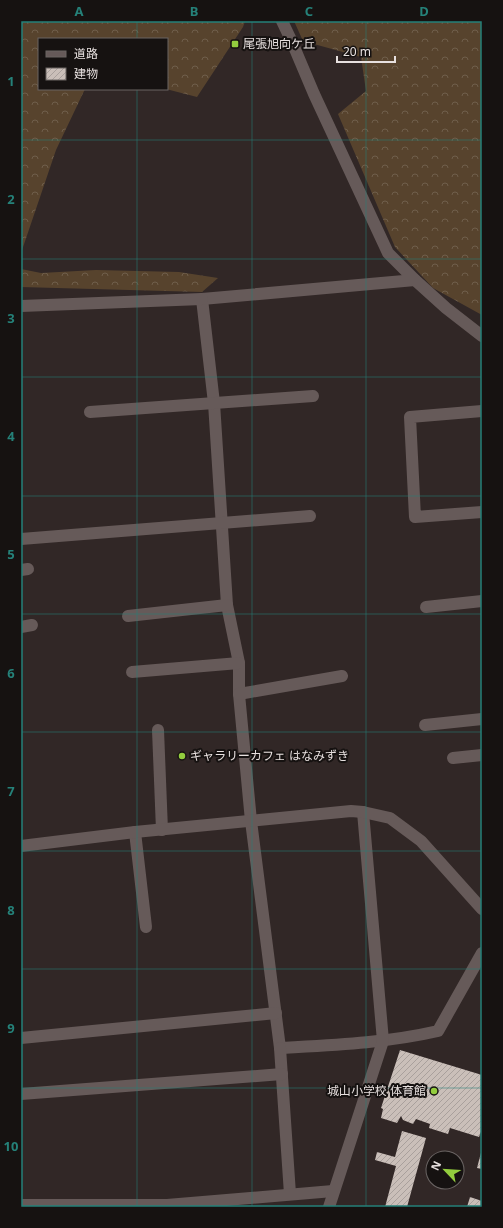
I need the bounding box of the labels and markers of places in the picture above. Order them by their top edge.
place label: 尾張旭向ケ丘 [243,35,315,52]
marker: 尾張旭向ケ丘 [230,39,240,49]
place label: ギャラリーカフェ はなみずき [190,747,349,764]
marker: ギャラリーカフェ はなみずき [177,751,187,761]
place label: 城山小学校 体育館 [327,1082,426,1099]
marker: 城山小学校 体育館 [429,1086,439,1096]

